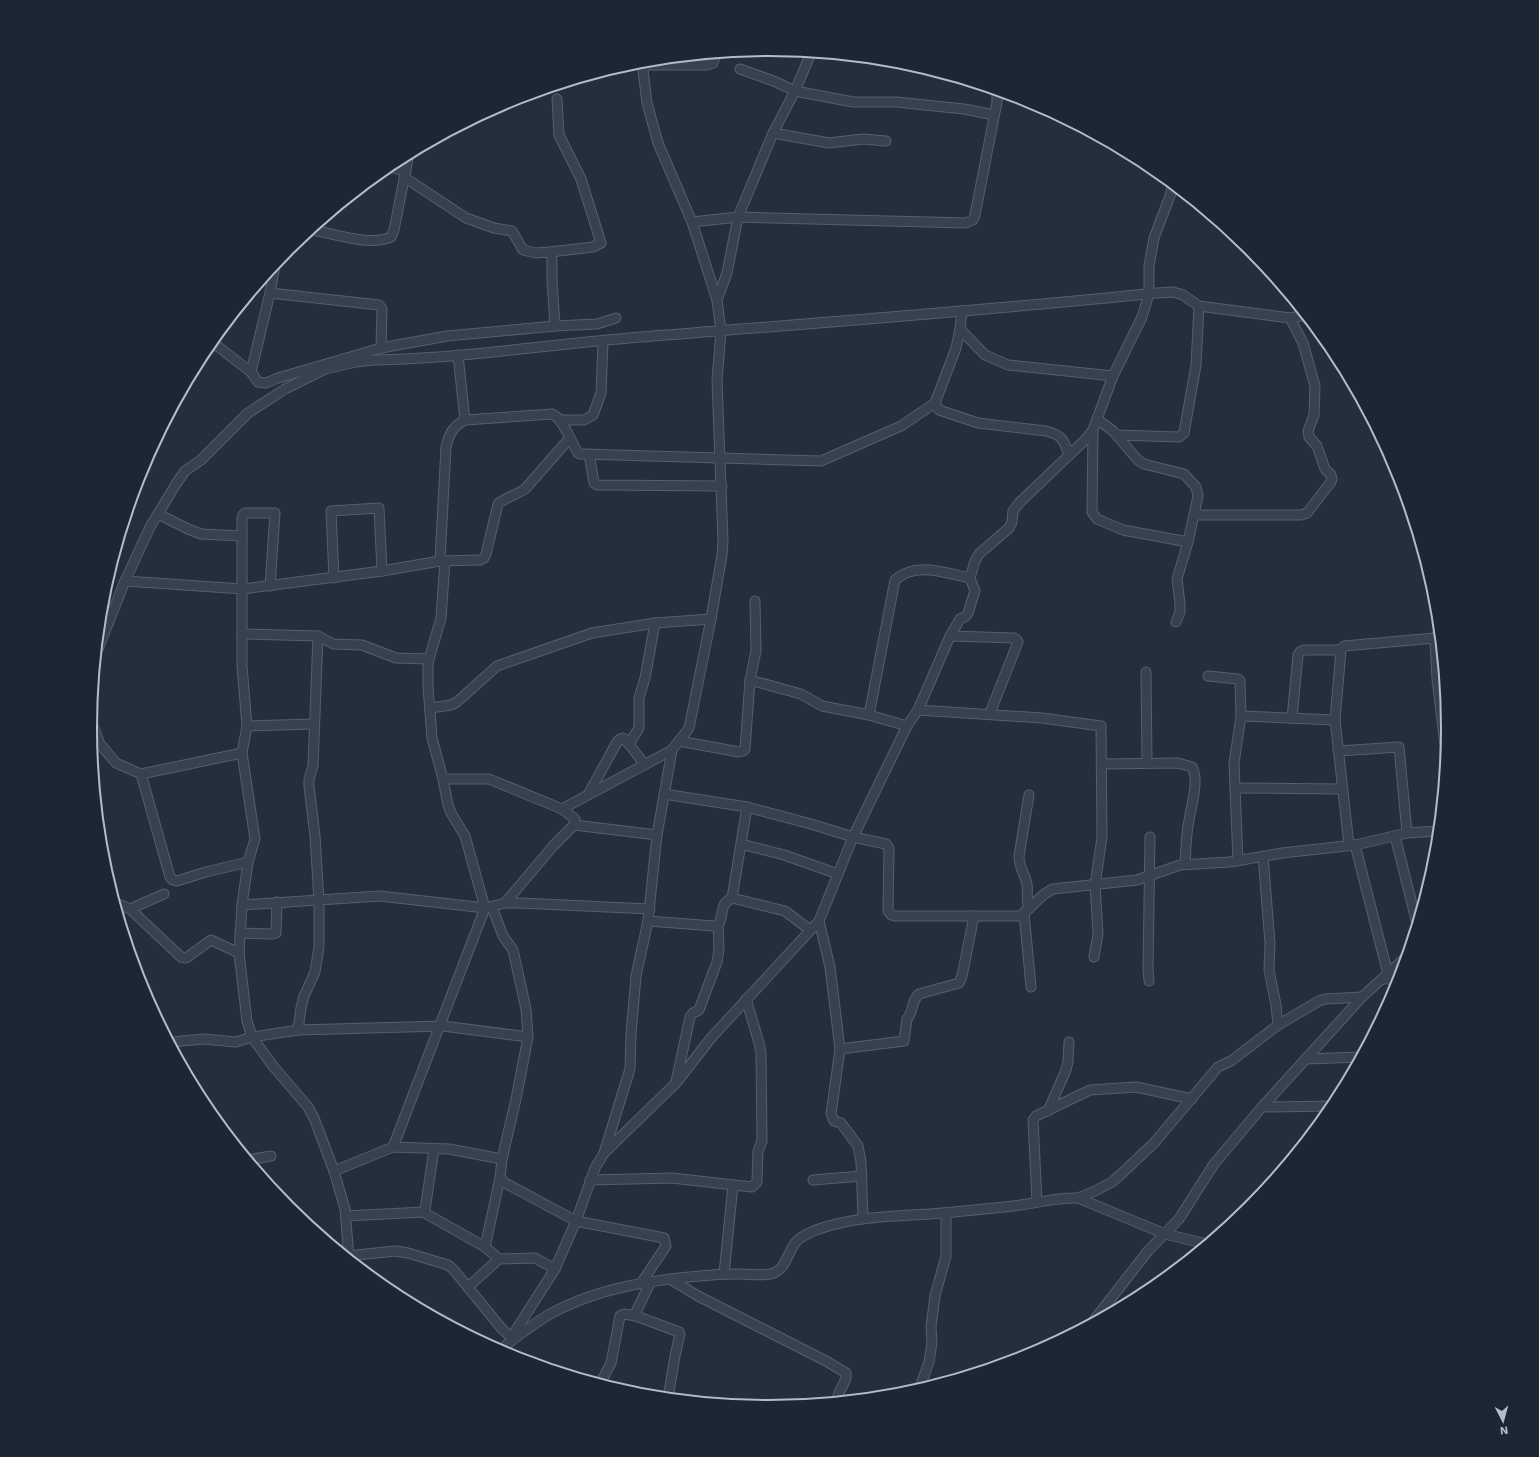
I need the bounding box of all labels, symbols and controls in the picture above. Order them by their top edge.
north arrow [1483,1401,1523,1441]
text: N [1499,1424,1509,1437]

